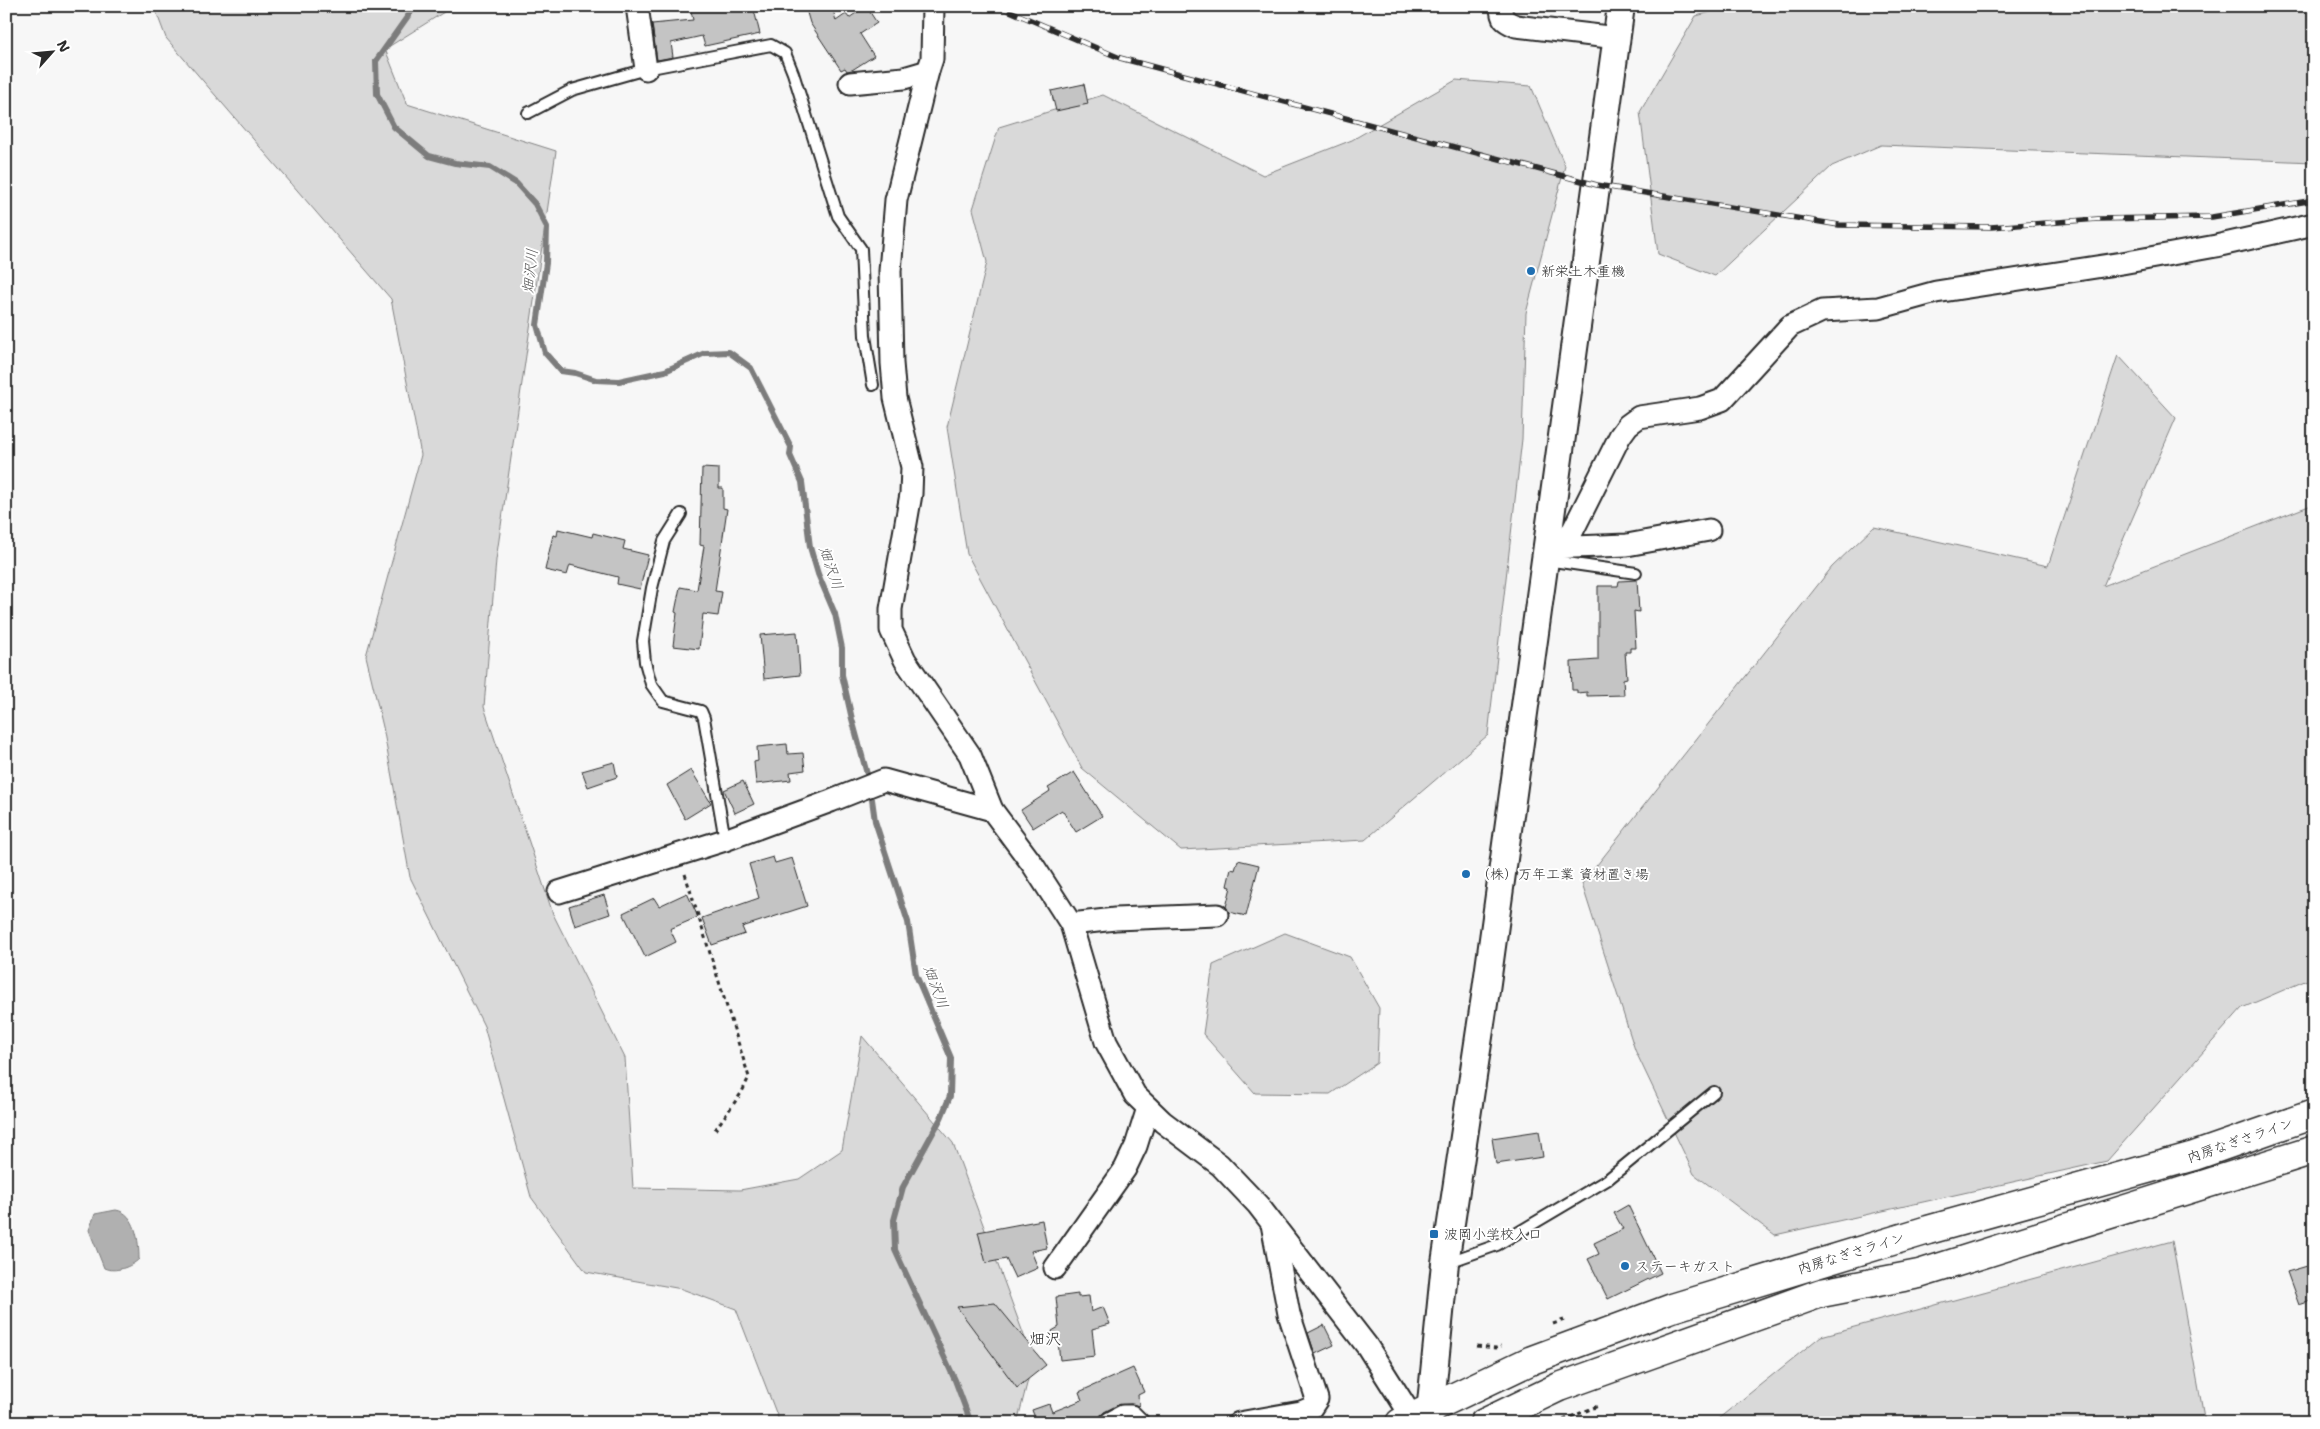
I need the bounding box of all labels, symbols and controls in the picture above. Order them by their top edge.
north arrow [28,28,78,78]
text: N [53,37,74,55]
water label: 畑沢川 [518,248,542,294]
place label: 新栄土木重機 [1541,262,1625,280]
marker: 新栄土木重機 [1525,265,1537,277]
water label: 畑沢川 [814,543,848,593]
place label: （株）万年工業 資材置き場 [1476,865,1649,883]
marker: （株）万年工業 資材置き場 [1460,868,1472,880]
water label: 畑沢川 [919,962,953,1012]
street label: 内房なぎさライン [2184,1113,2296,1167]
place label: 波岡小学校入口 [1444,1225,1542,1243]
marker: 波岡小学校入口 [1428,1228,1440,1240]
street label: 内房なぎさライン [1795,1228,1907,1278]
place label: ステーキガスト [1635,1257,1735,1275]
marker: ステーキガスト [1619,1260,1631,1272]
district label: 畑沢 [1029,1328,1061,1349]

